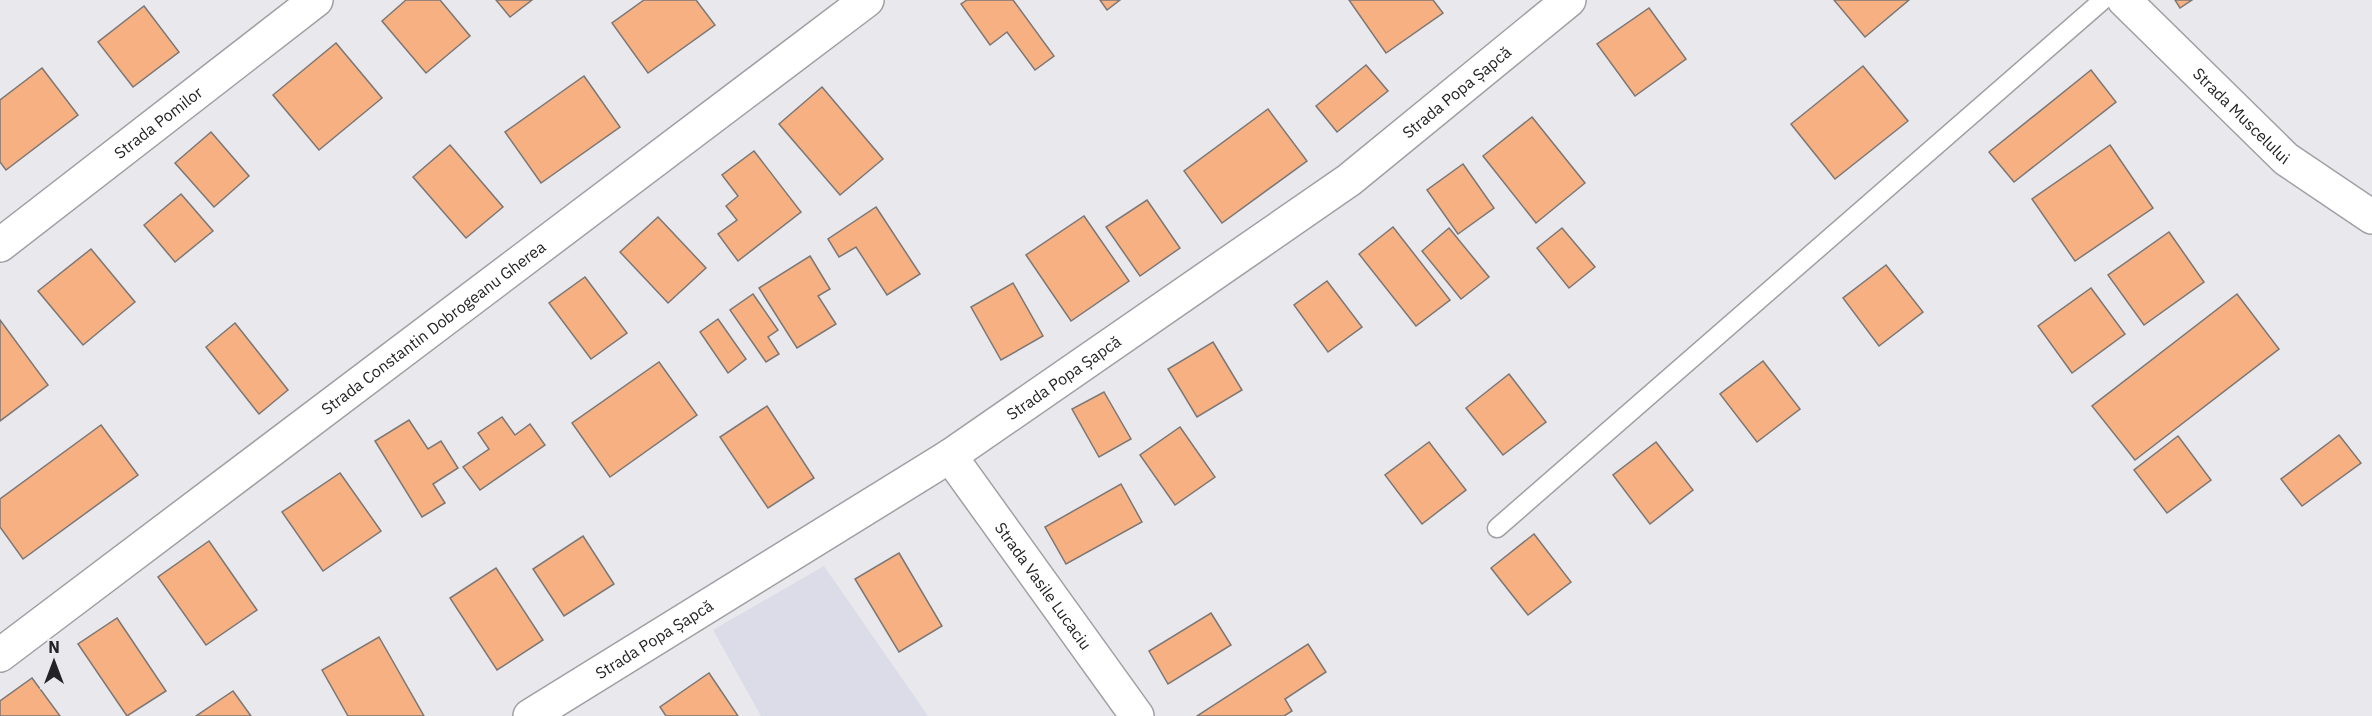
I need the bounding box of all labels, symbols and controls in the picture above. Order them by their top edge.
street label: Strada Popa Șapcă [1398,41,1515,142]
street label: Strada Muscelului [2189,63,2293,169]
street label: Strada Pomilor [110,82,206,163]
street label: Strada Constantin Dobrogeanu Gherea [317,236,550,419]
street label: Strada Popa Șapcă [1002,331,1125,424]
street label: Strada Vasile Lucaciu [991,518,1096,654]
street label: Strada Popa Șapcă [592,595,717,683]
north arrow [24,632,84,692]
text: N [48,637,60,657]

